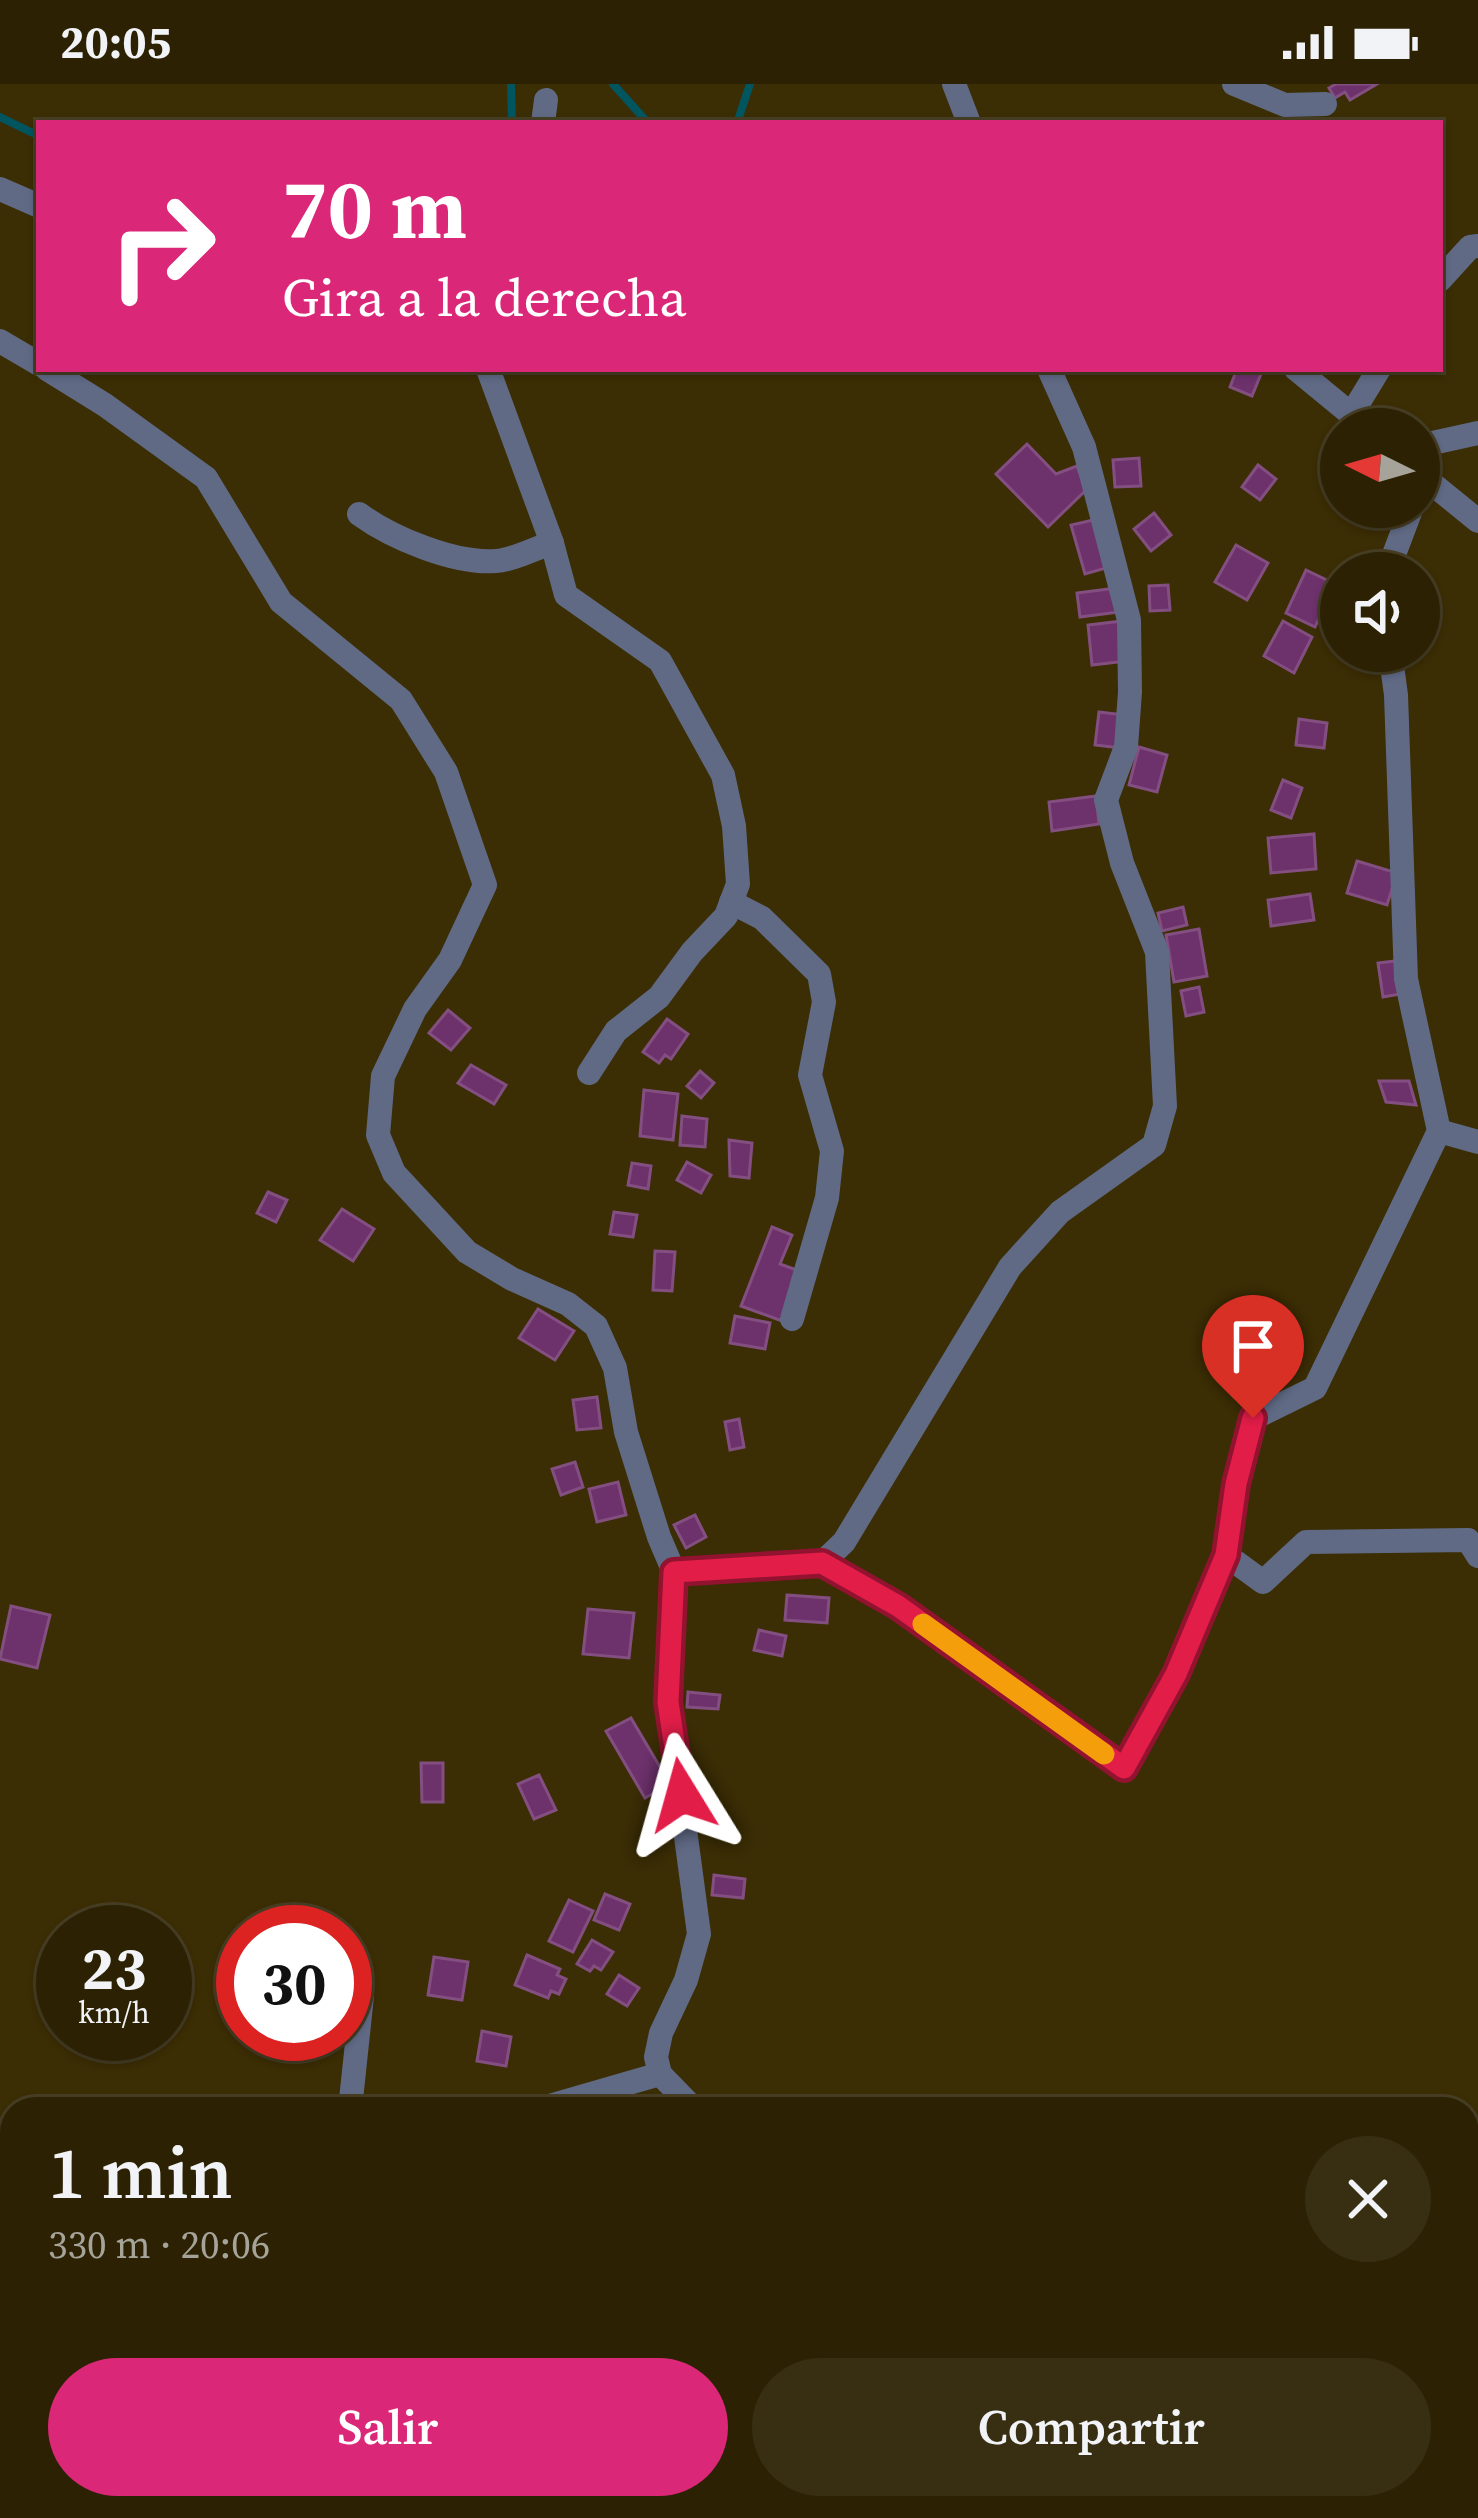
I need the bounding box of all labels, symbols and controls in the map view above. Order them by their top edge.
text: 20:05 [60,11,171,73]
text: 70 m [282,151,467,266]
icon: right [84,168,240,324]
text: Gira a la derecha [282,260,687,334]
north arrow [1320,408,1440,528]
map controls [1320,408,1440,672]
button: sound [1320,552,1440,672]
pin [1202,1295,1304,1418]
icon: arrive [1220,1313,1286,1379]
position arrow [619,1732,745,1858]
speed limit sign: 30 [216,1905,372,2061]
text: 23 [81,1927,147,2009]
text: km/h [78,1992,150,2033]
text: 1 min [48,2123,233,2222]
button: close [1305,2136,1431,2262]
text: 330 m · 20:06 [48,2218,270,2271]
button: Salir [48,2358,728,2496]
button: Compartir [752,2358,1431,2496]

